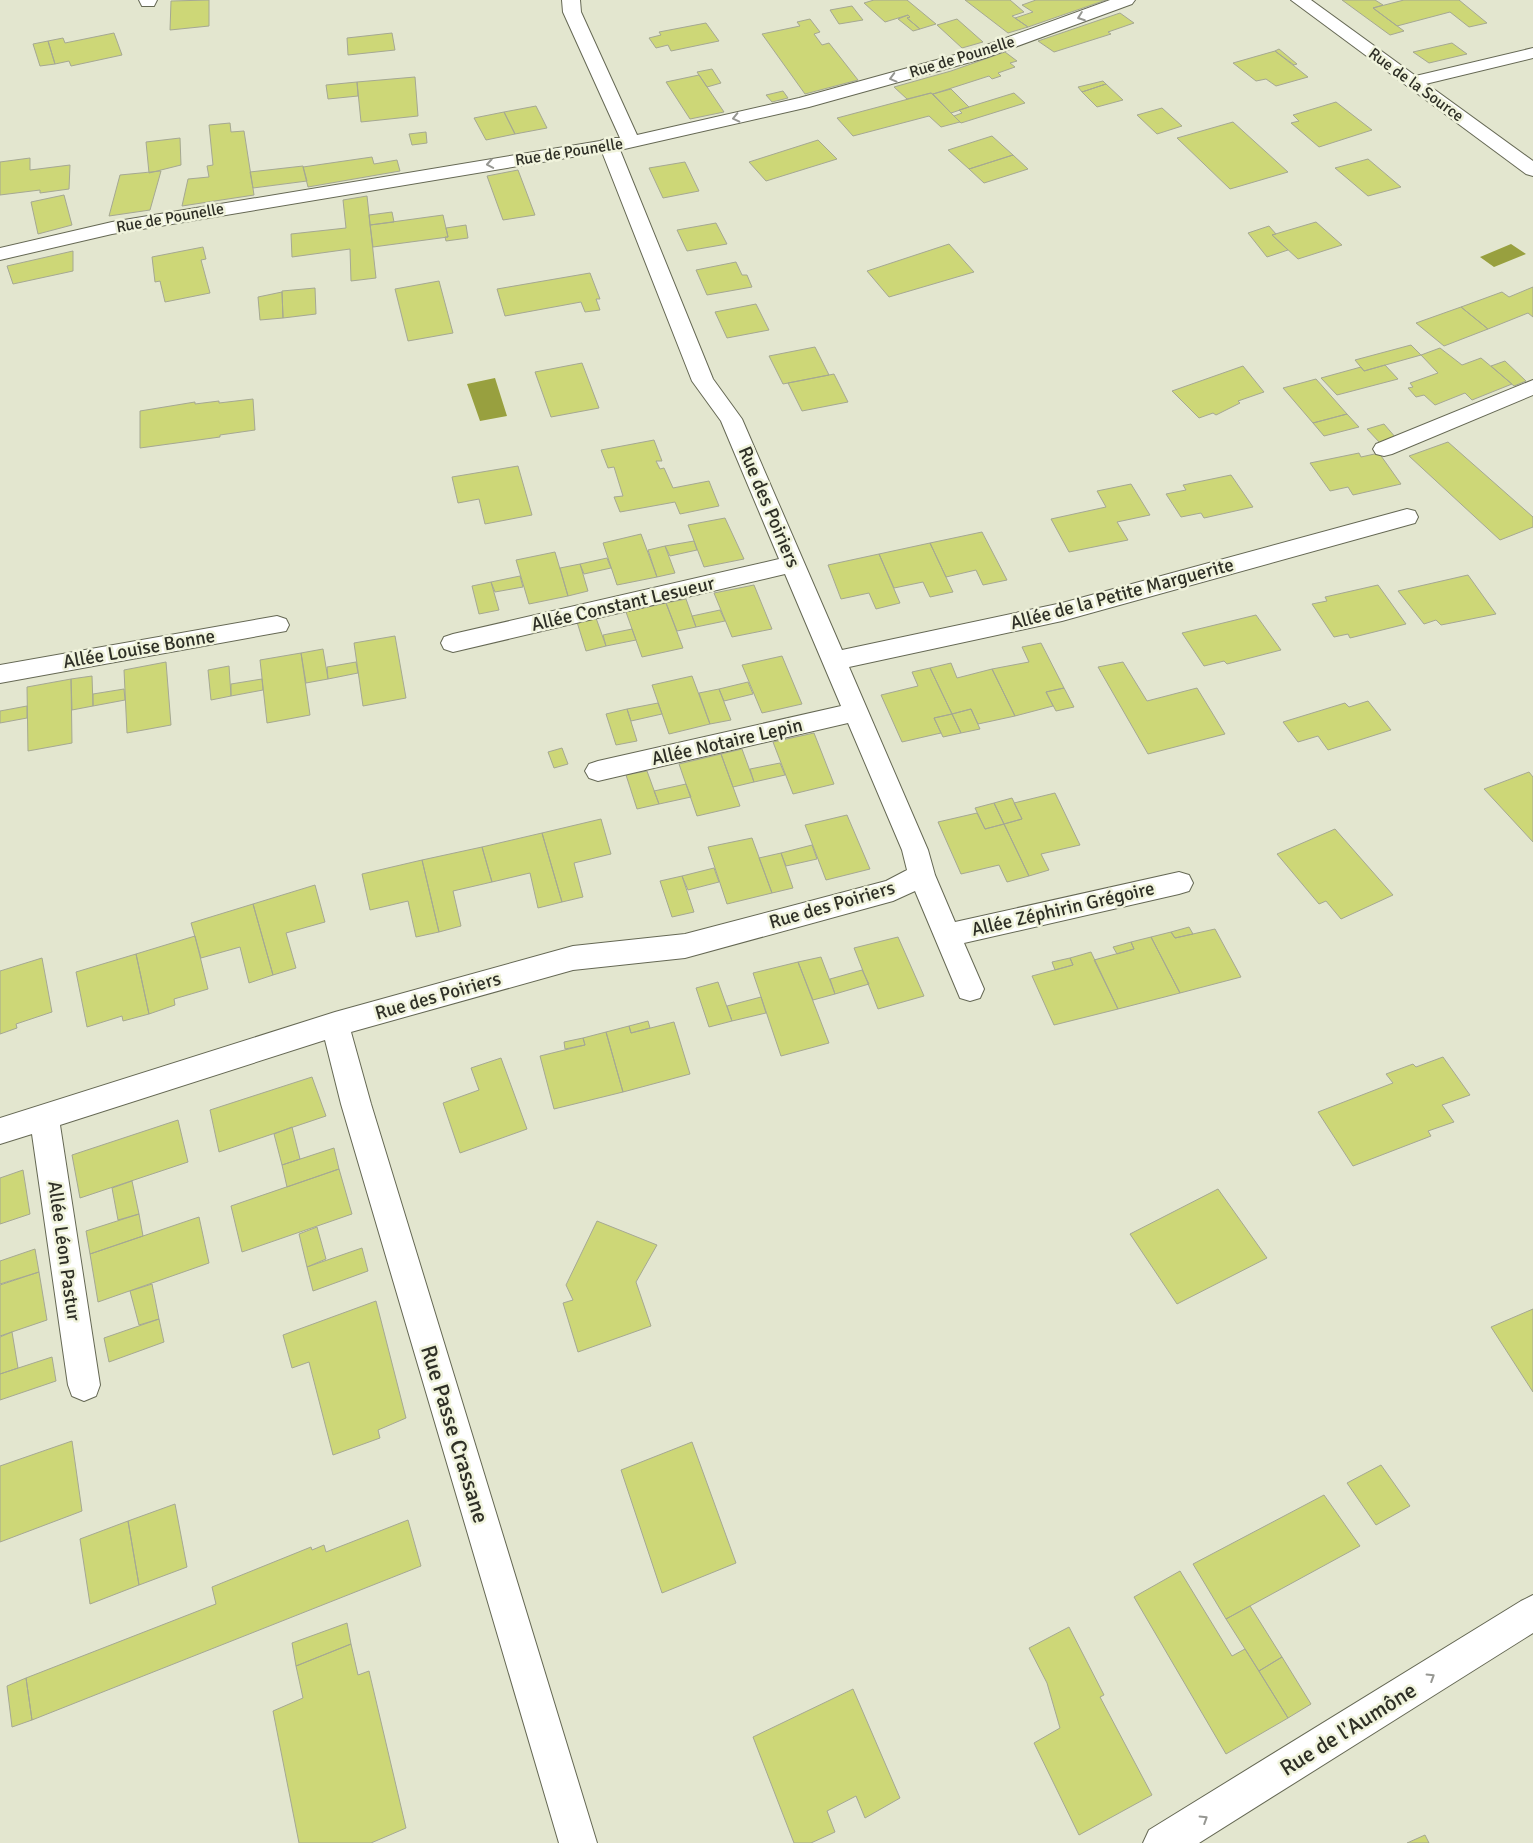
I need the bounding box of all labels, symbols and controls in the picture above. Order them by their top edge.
one-way arrow [1077,11,1085,21]
street label: Rue de Pounelle [907,31,1017,83]
street label: Rue de la Source [1364,44,1468,126]
one-way arrow [889,72,897,83]
one-way arrow [731,112,740,123]
street label: Rue de Pounelle [514,134,624,170]
one-way arrow [486,159,494,169]
street label: Rue de Pounelle [115,199,225,237]
street label: Rue des Poiriers [733,443,805,571]
street label: Allée de la Petite Marguerite [1008,553,1236,635]
street label: Allée Constant Lesueur [529,571,717,637]
street label: Allée Louise Bonne [61,624,217,674]
street label: Allée Notaire Lepin [649,713,805,771]
street label: Rue des Poiriers [766,876,898,934]
street label: Allée Zéphirin Grégoire [969,876,1157,942]
street label: Rue des Poiriers [372,967,504,1025]
street label: Allée Léon Pastur [42,1179,86,1323]
street label: Rue Passe Crassane [415,1342,495,1526]
one-way arrow [1425,1673,1434,1683]
street label: Rue de l'Aumône [1275,1676,1421,1782]
one-way arrow [1198,1816,1208,1825]

